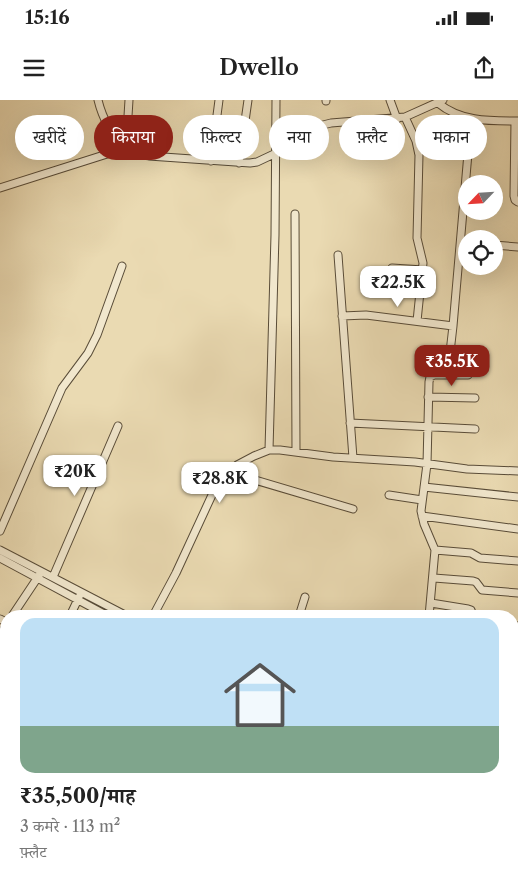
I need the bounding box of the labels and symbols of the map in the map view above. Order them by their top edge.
north arrow [458,175,502,220]
pin: ₹22.5K [357,266,439,308]
pin: ₹35.5K [411,344,493,387]
pin: ₹20K [45,454,105,497]
pin: ₹28.8K [179,462,261,504]

